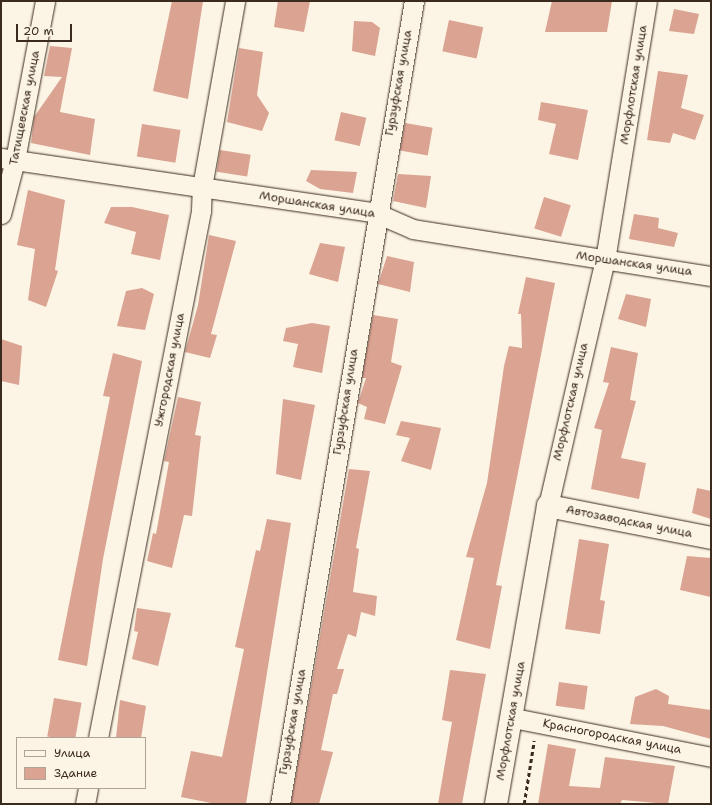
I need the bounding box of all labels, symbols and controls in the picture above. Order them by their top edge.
scale bar [18,16,74,42]
text: 20 m [23,23,54,39]
street label: Морфлотская улица [617,24,651,146]
street label: Гурзуфская улица [383,29,415,137]
street label: Татищевская улица [7,49,43,167]
street label: Моршанская улица [258,189,376,221]
street label: Моршанская улица [575,249,693,279]
street label: Ужгородская улица [152,312,188,428]
street label: Морфлотская улица [550,342,592,462]
street label: Гурзуфская улица [331,348,361,456]
street label: Автозаводская улица [565,503,693,541]
street label: Морфлотская улица [493,660,529,782]
street label: Гурзуфская улица [277,668,309,776]
street label: Красногородская улица [541,716,683,758]
legend [16,737,146,789]
text: Улица [54,745,90,761]
text: Здание [54,765,97,781]

